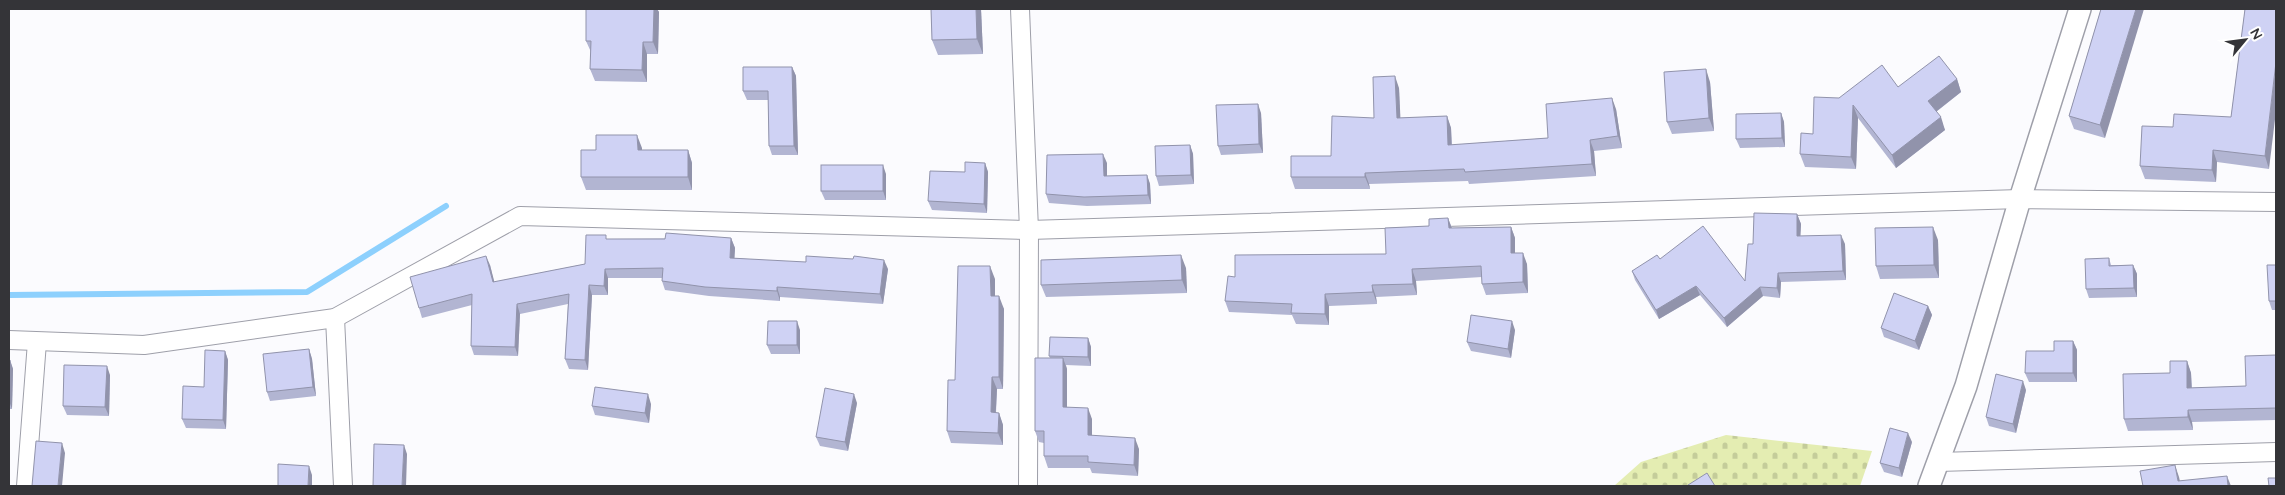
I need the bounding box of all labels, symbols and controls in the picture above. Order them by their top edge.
north arrow [2220,15,2270,65]
text: N [2246,25,2267,43]

